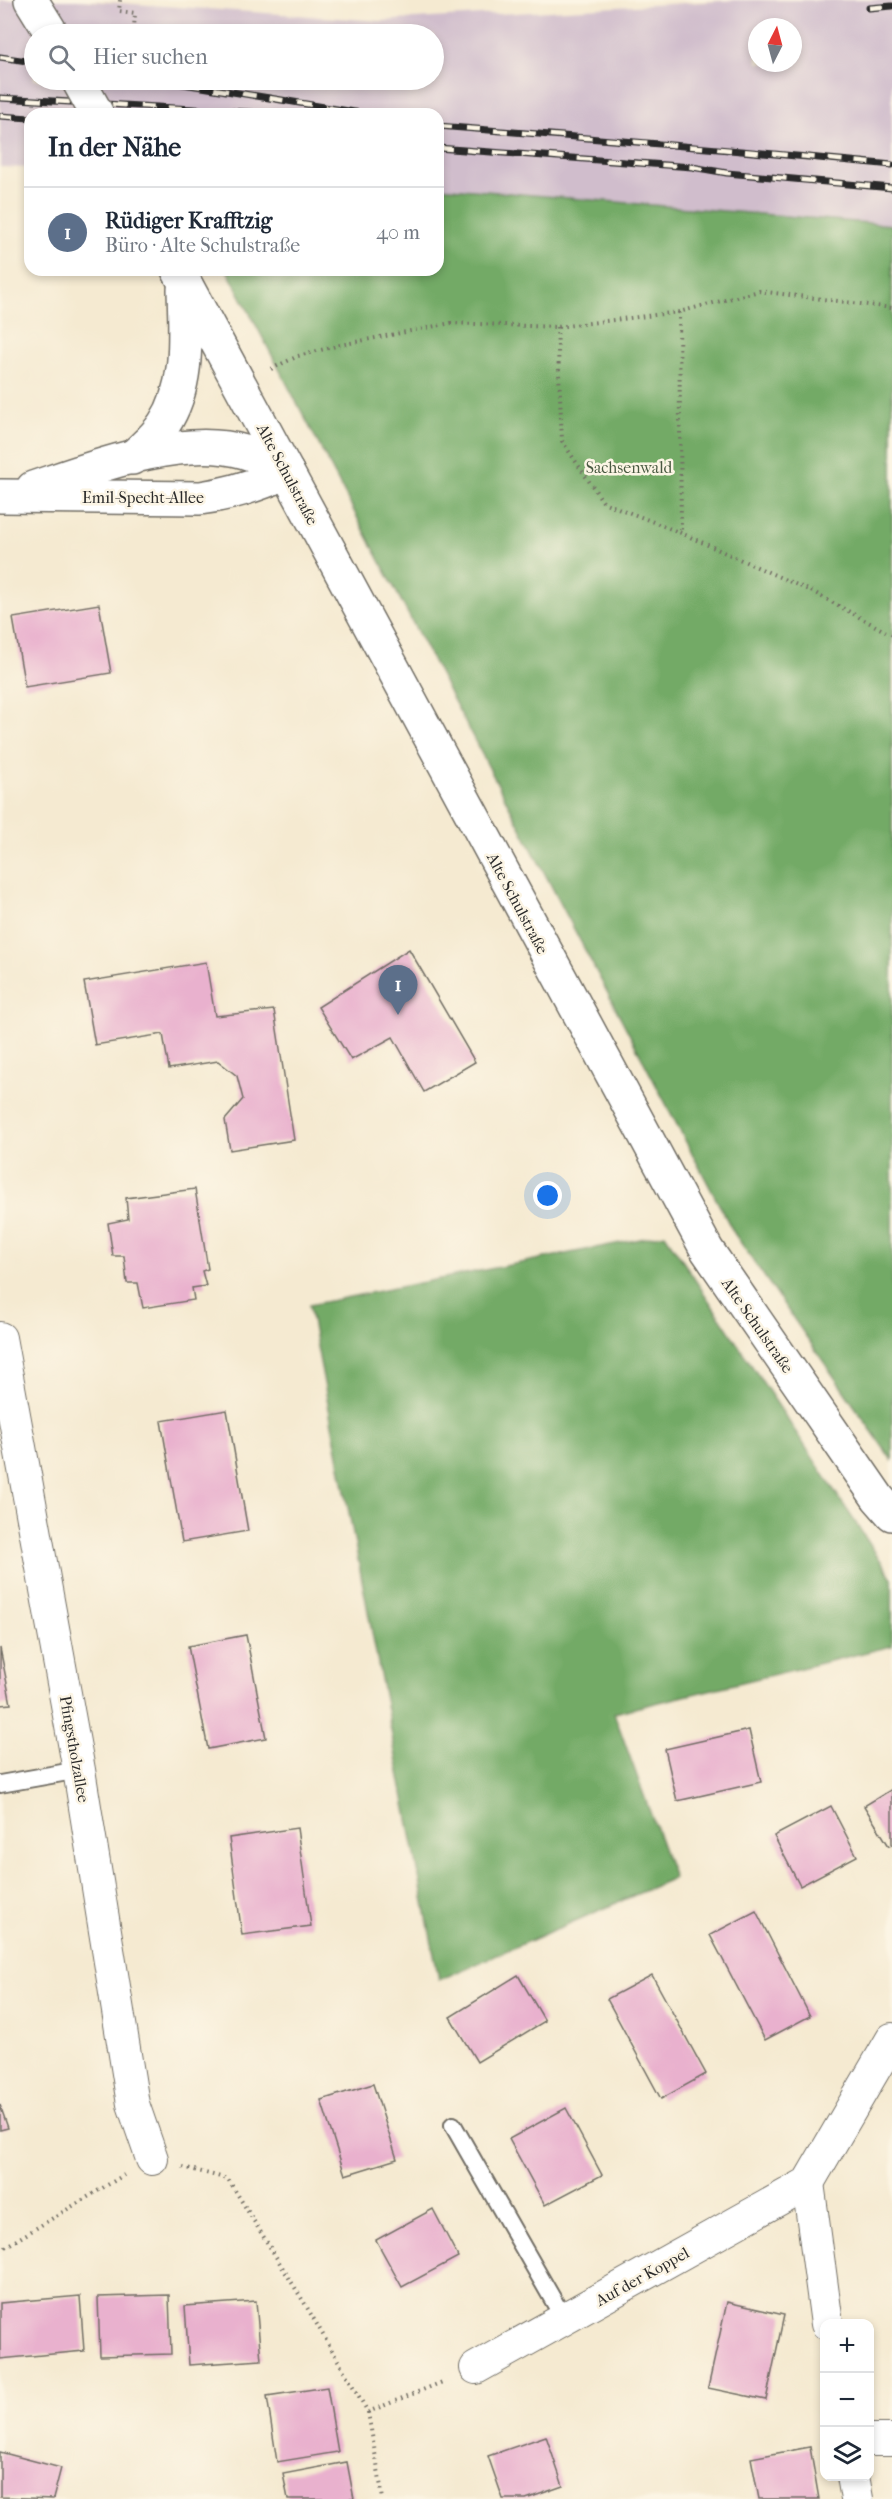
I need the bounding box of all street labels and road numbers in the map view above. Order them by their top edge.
street label: Alte Schulstraße [252,420,322,528]
street label: Emil-Specht-Allee [82,488,204,507]
street label: Alte Schulstraße [482,849,552,957]
street label: Alte Schulstraße [717,1273,797,1377]
street label: Pfingstholzallee [56,1694,93,1804]
street label: Auf der Koppel [591,2243,693,2310]

